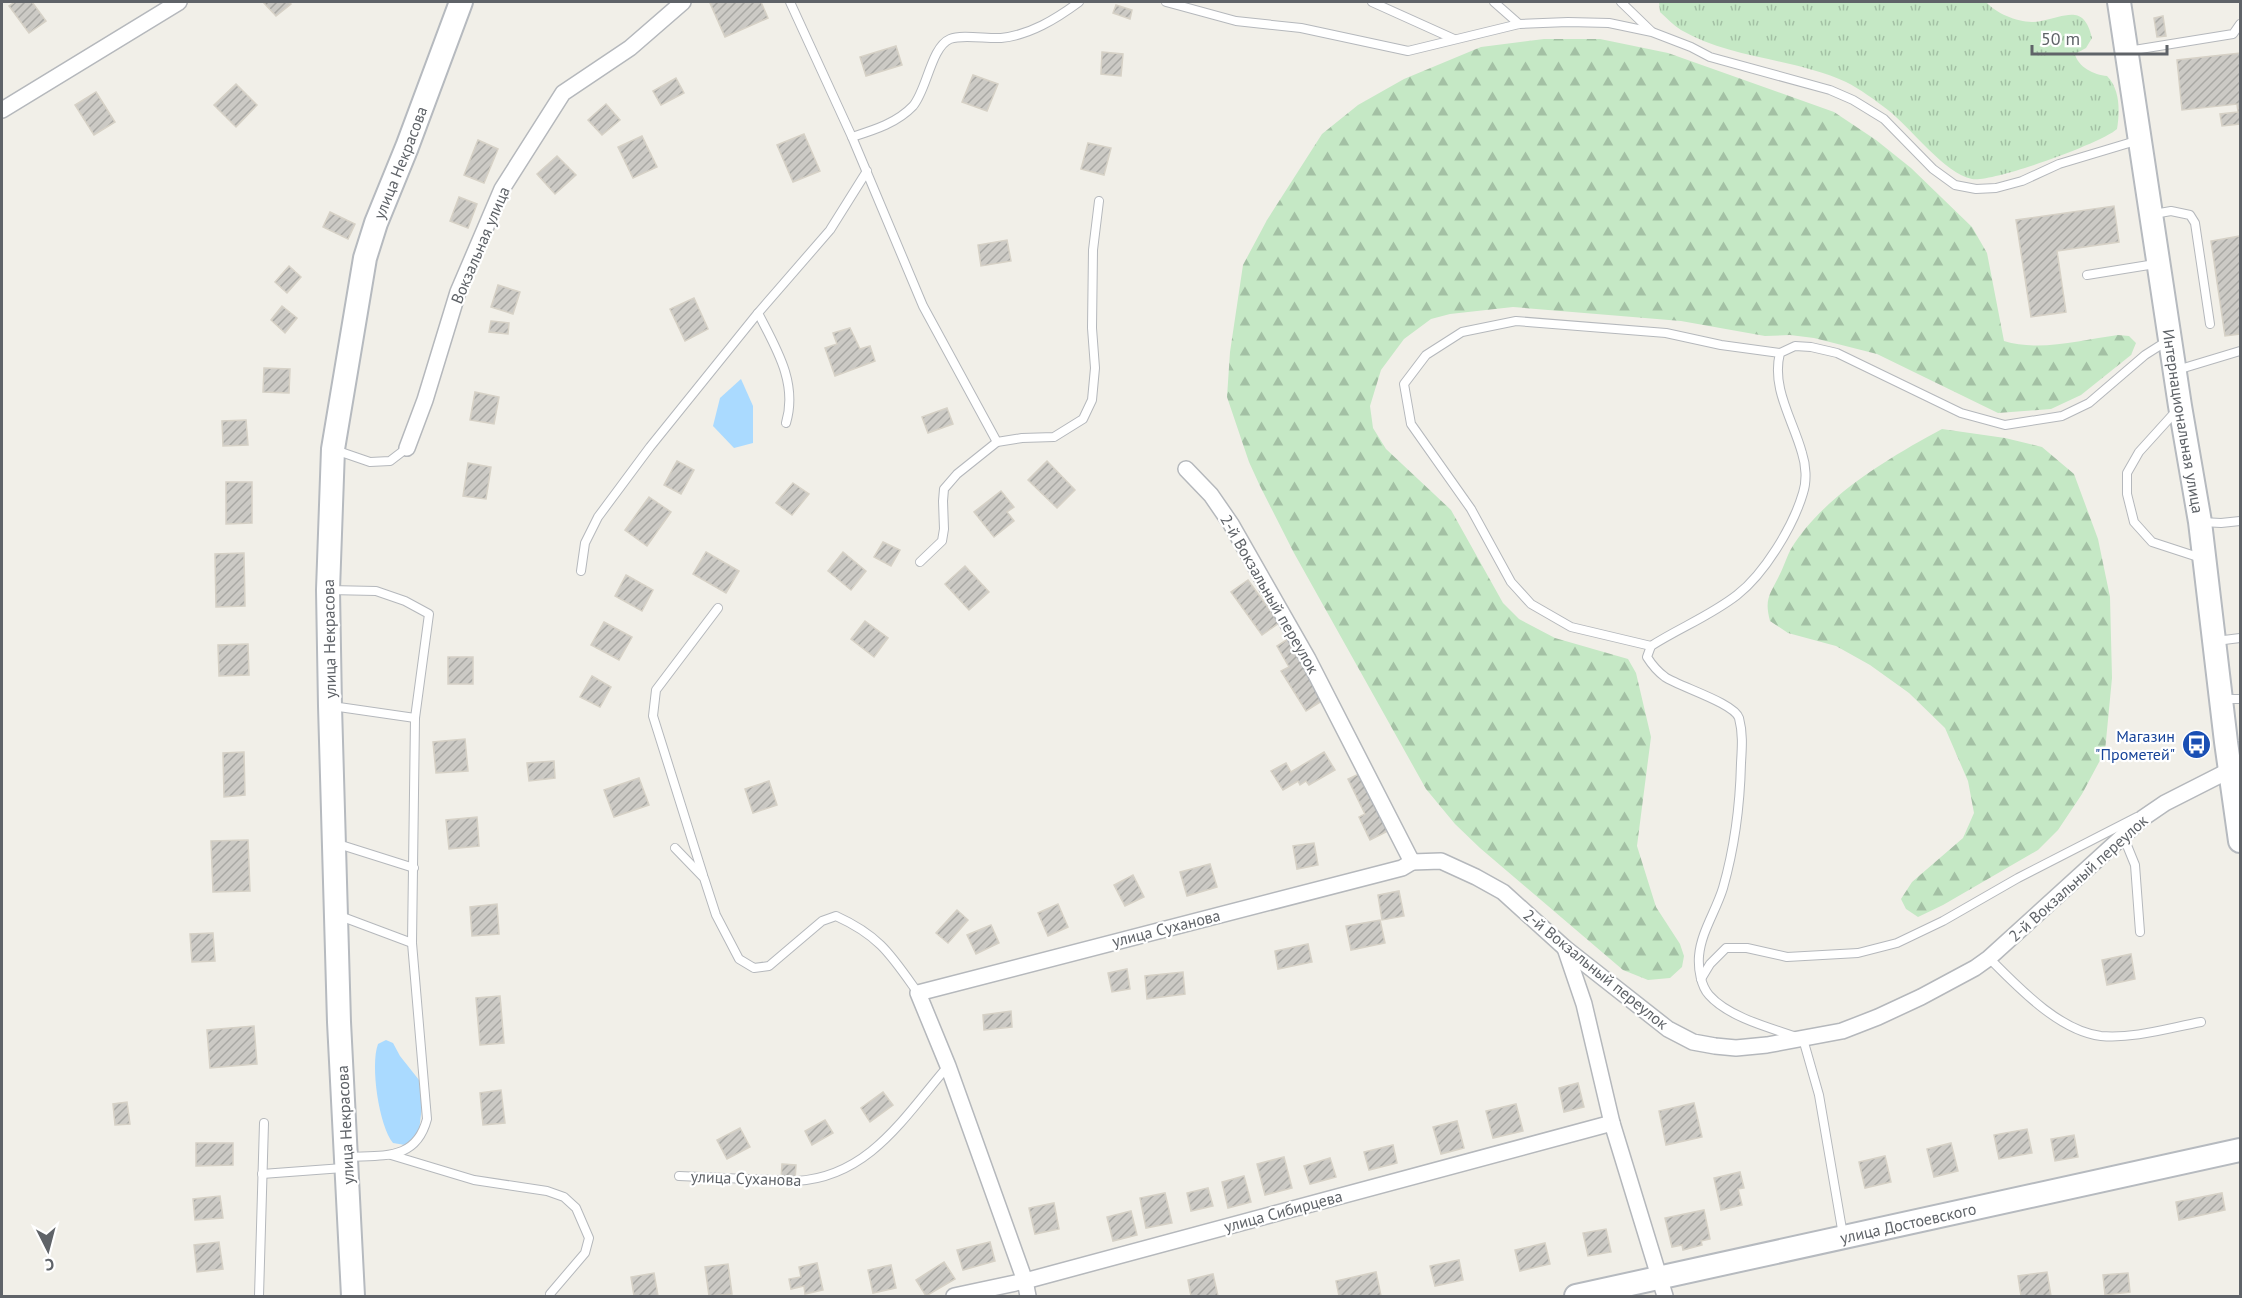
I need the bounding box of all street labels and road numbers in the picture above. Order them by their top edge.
street label: улица Некрасова [369,103,431,222]
street label: Вокзальная улица [446,183,514,307]
street label: Интернациональная улица [2158,328,2208,515]
street label: 2-й Вокзальный переулок [1216,511,1324,677]
street label: улица Некрасова [318,579,340,699]
street label: 2-й Вокзальный переулок [2004,810,2152,946]
street label: 2-й Вокзальный переулок [1520,904,1673,1034]
street label: улица Суханова [1110,905,1222,951]
street label: улица Некрасова [332,1065,358,1185]
street label: улица Суханова [690,1166,802,1190]
street label: улица Сибирцева [1222,1186,1344,1236]
street label: улица Достоевского [1838,1198,1978,1248]

